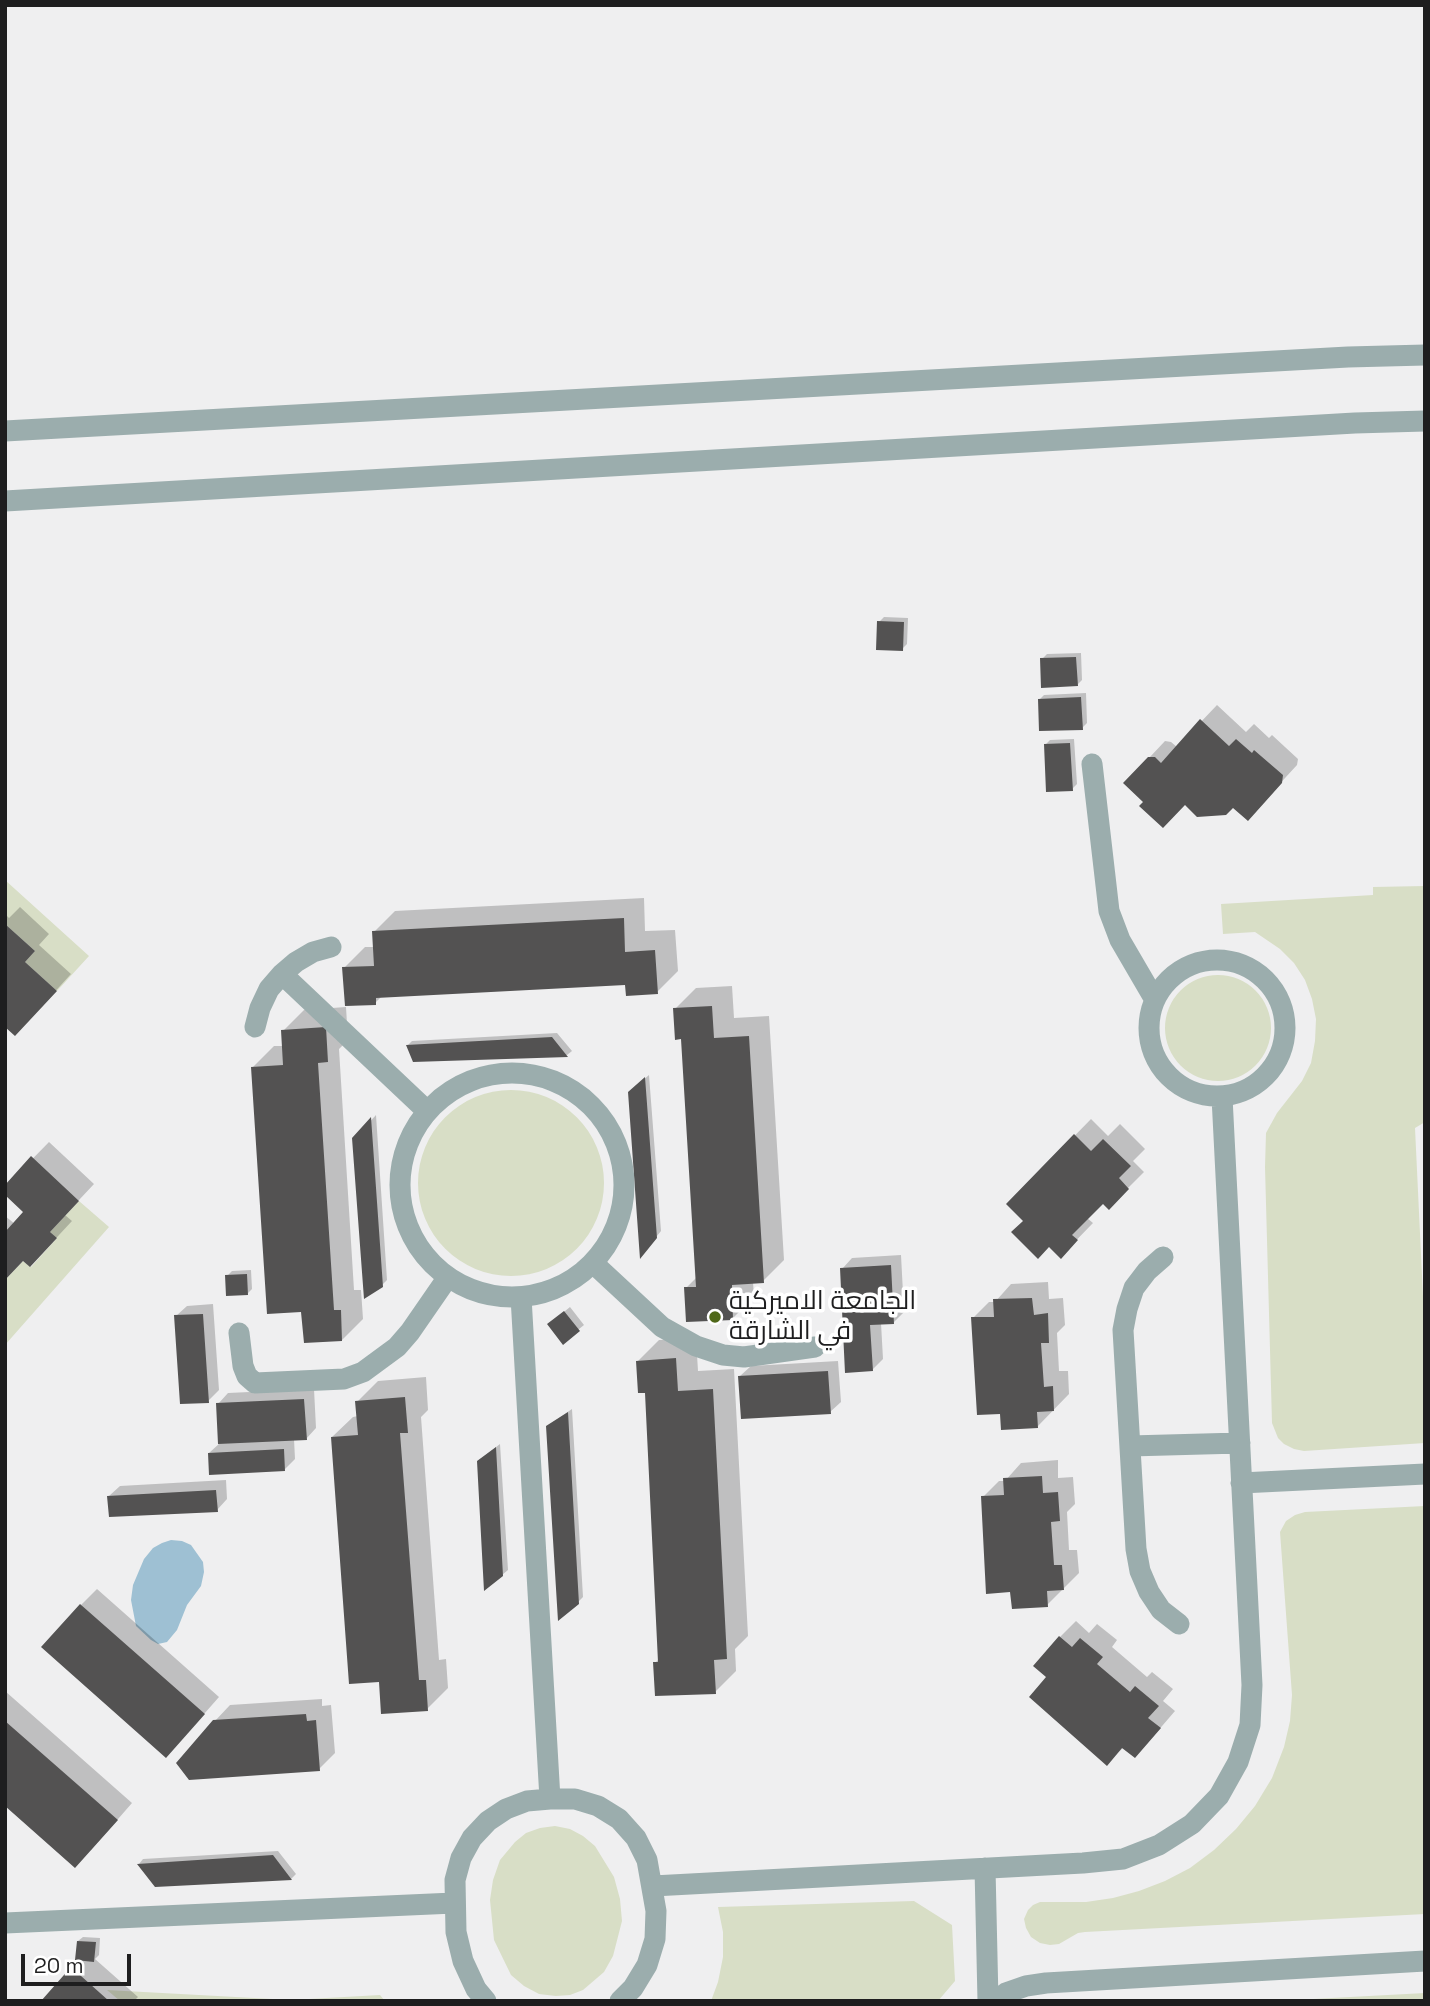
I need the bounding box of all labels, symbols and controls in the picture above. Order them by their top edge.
place label: الجامعة الاميركية في الشارقة [729,1286,916,1348]
marker: الجامعة الاميركية في الشارقة [707,1309,723,1325]
scale bar [24,1940,135,1984]
text: 20 m [34,1952,84,1979]

